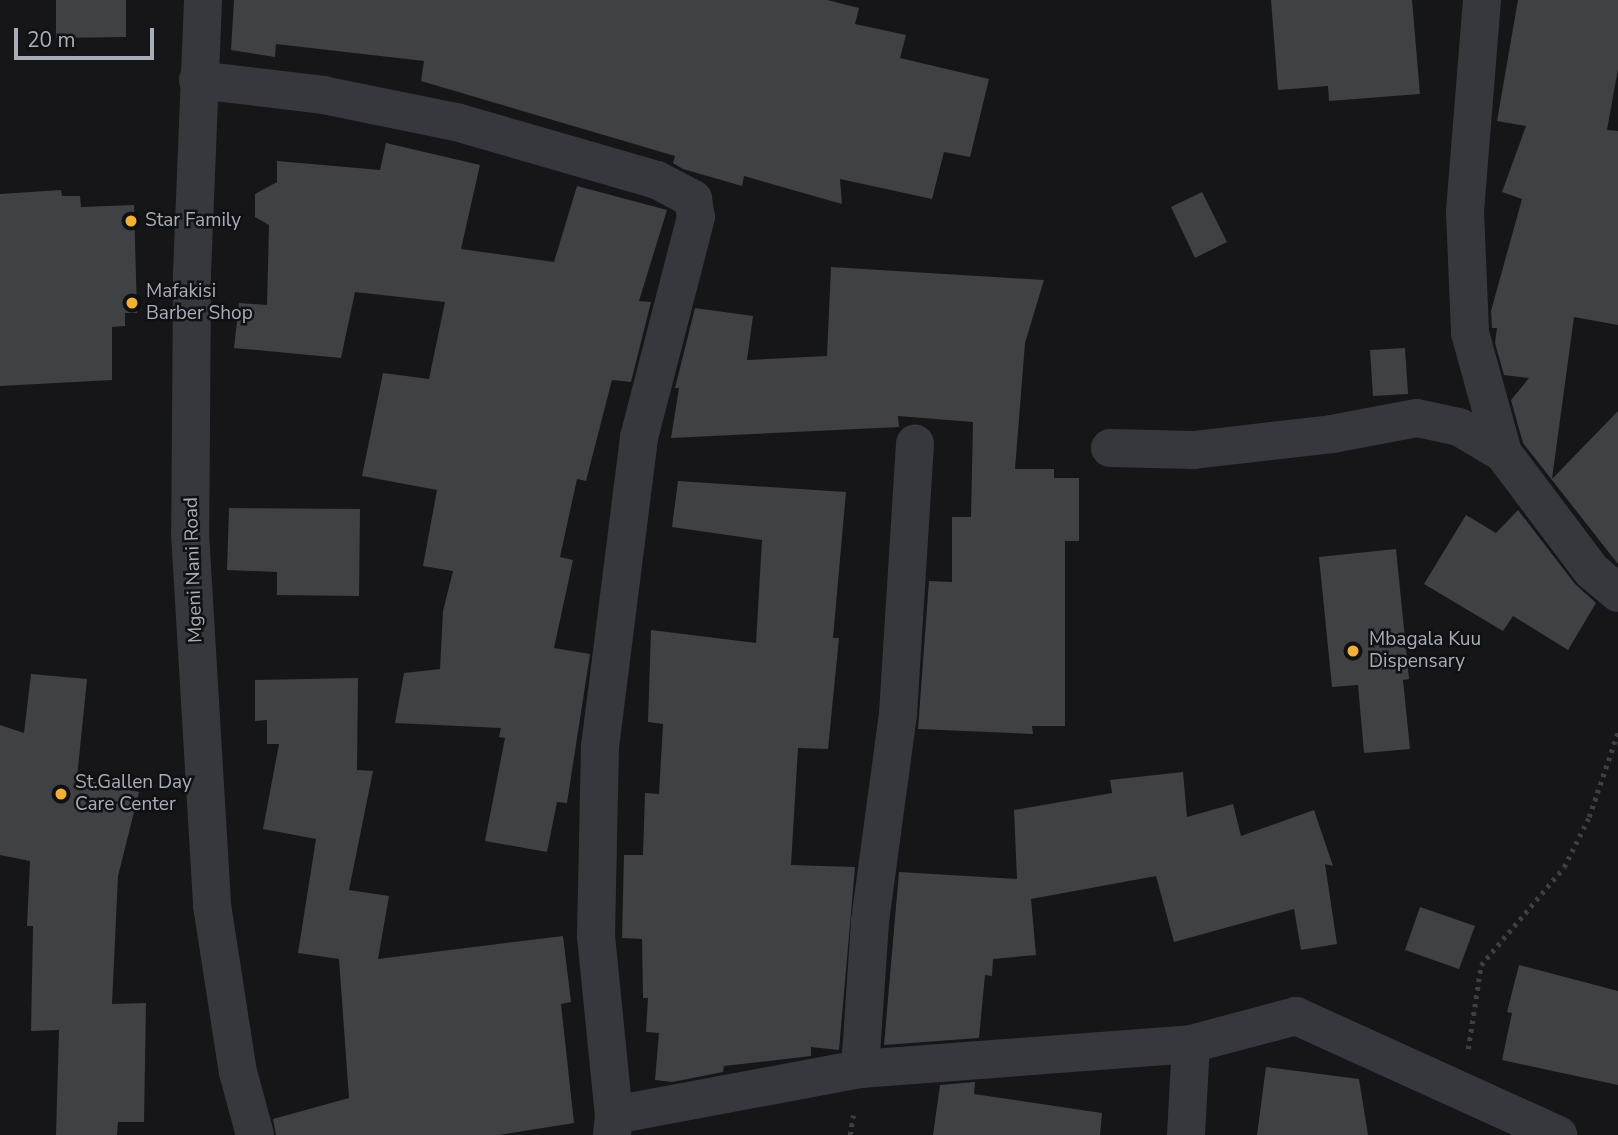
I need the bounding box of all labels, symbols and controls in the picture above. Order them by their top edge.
scale bar [18,14,158,58]
text: 20 m [27,26,76,54]
place label: Star Family [145,210,241,232]
marker: Star Family [123,213,139,229]
place label: Mafakisi Barber Shop [146,281,253,325]
marker: Mafakisi Barber Shop [124,295,140,311]
street label: Mgeni Nani Road [180,497,208,643]
place label: Mbagala Kuu Dispensary [1369,629,1481,673]
marker: Mbagala Kuu Dispensary [1343,641,1363,661]
place label: St.Gallen Day Care Center [75,772,192,816]
marker: St.Gallen Day Care Center [53,786,69,802]

